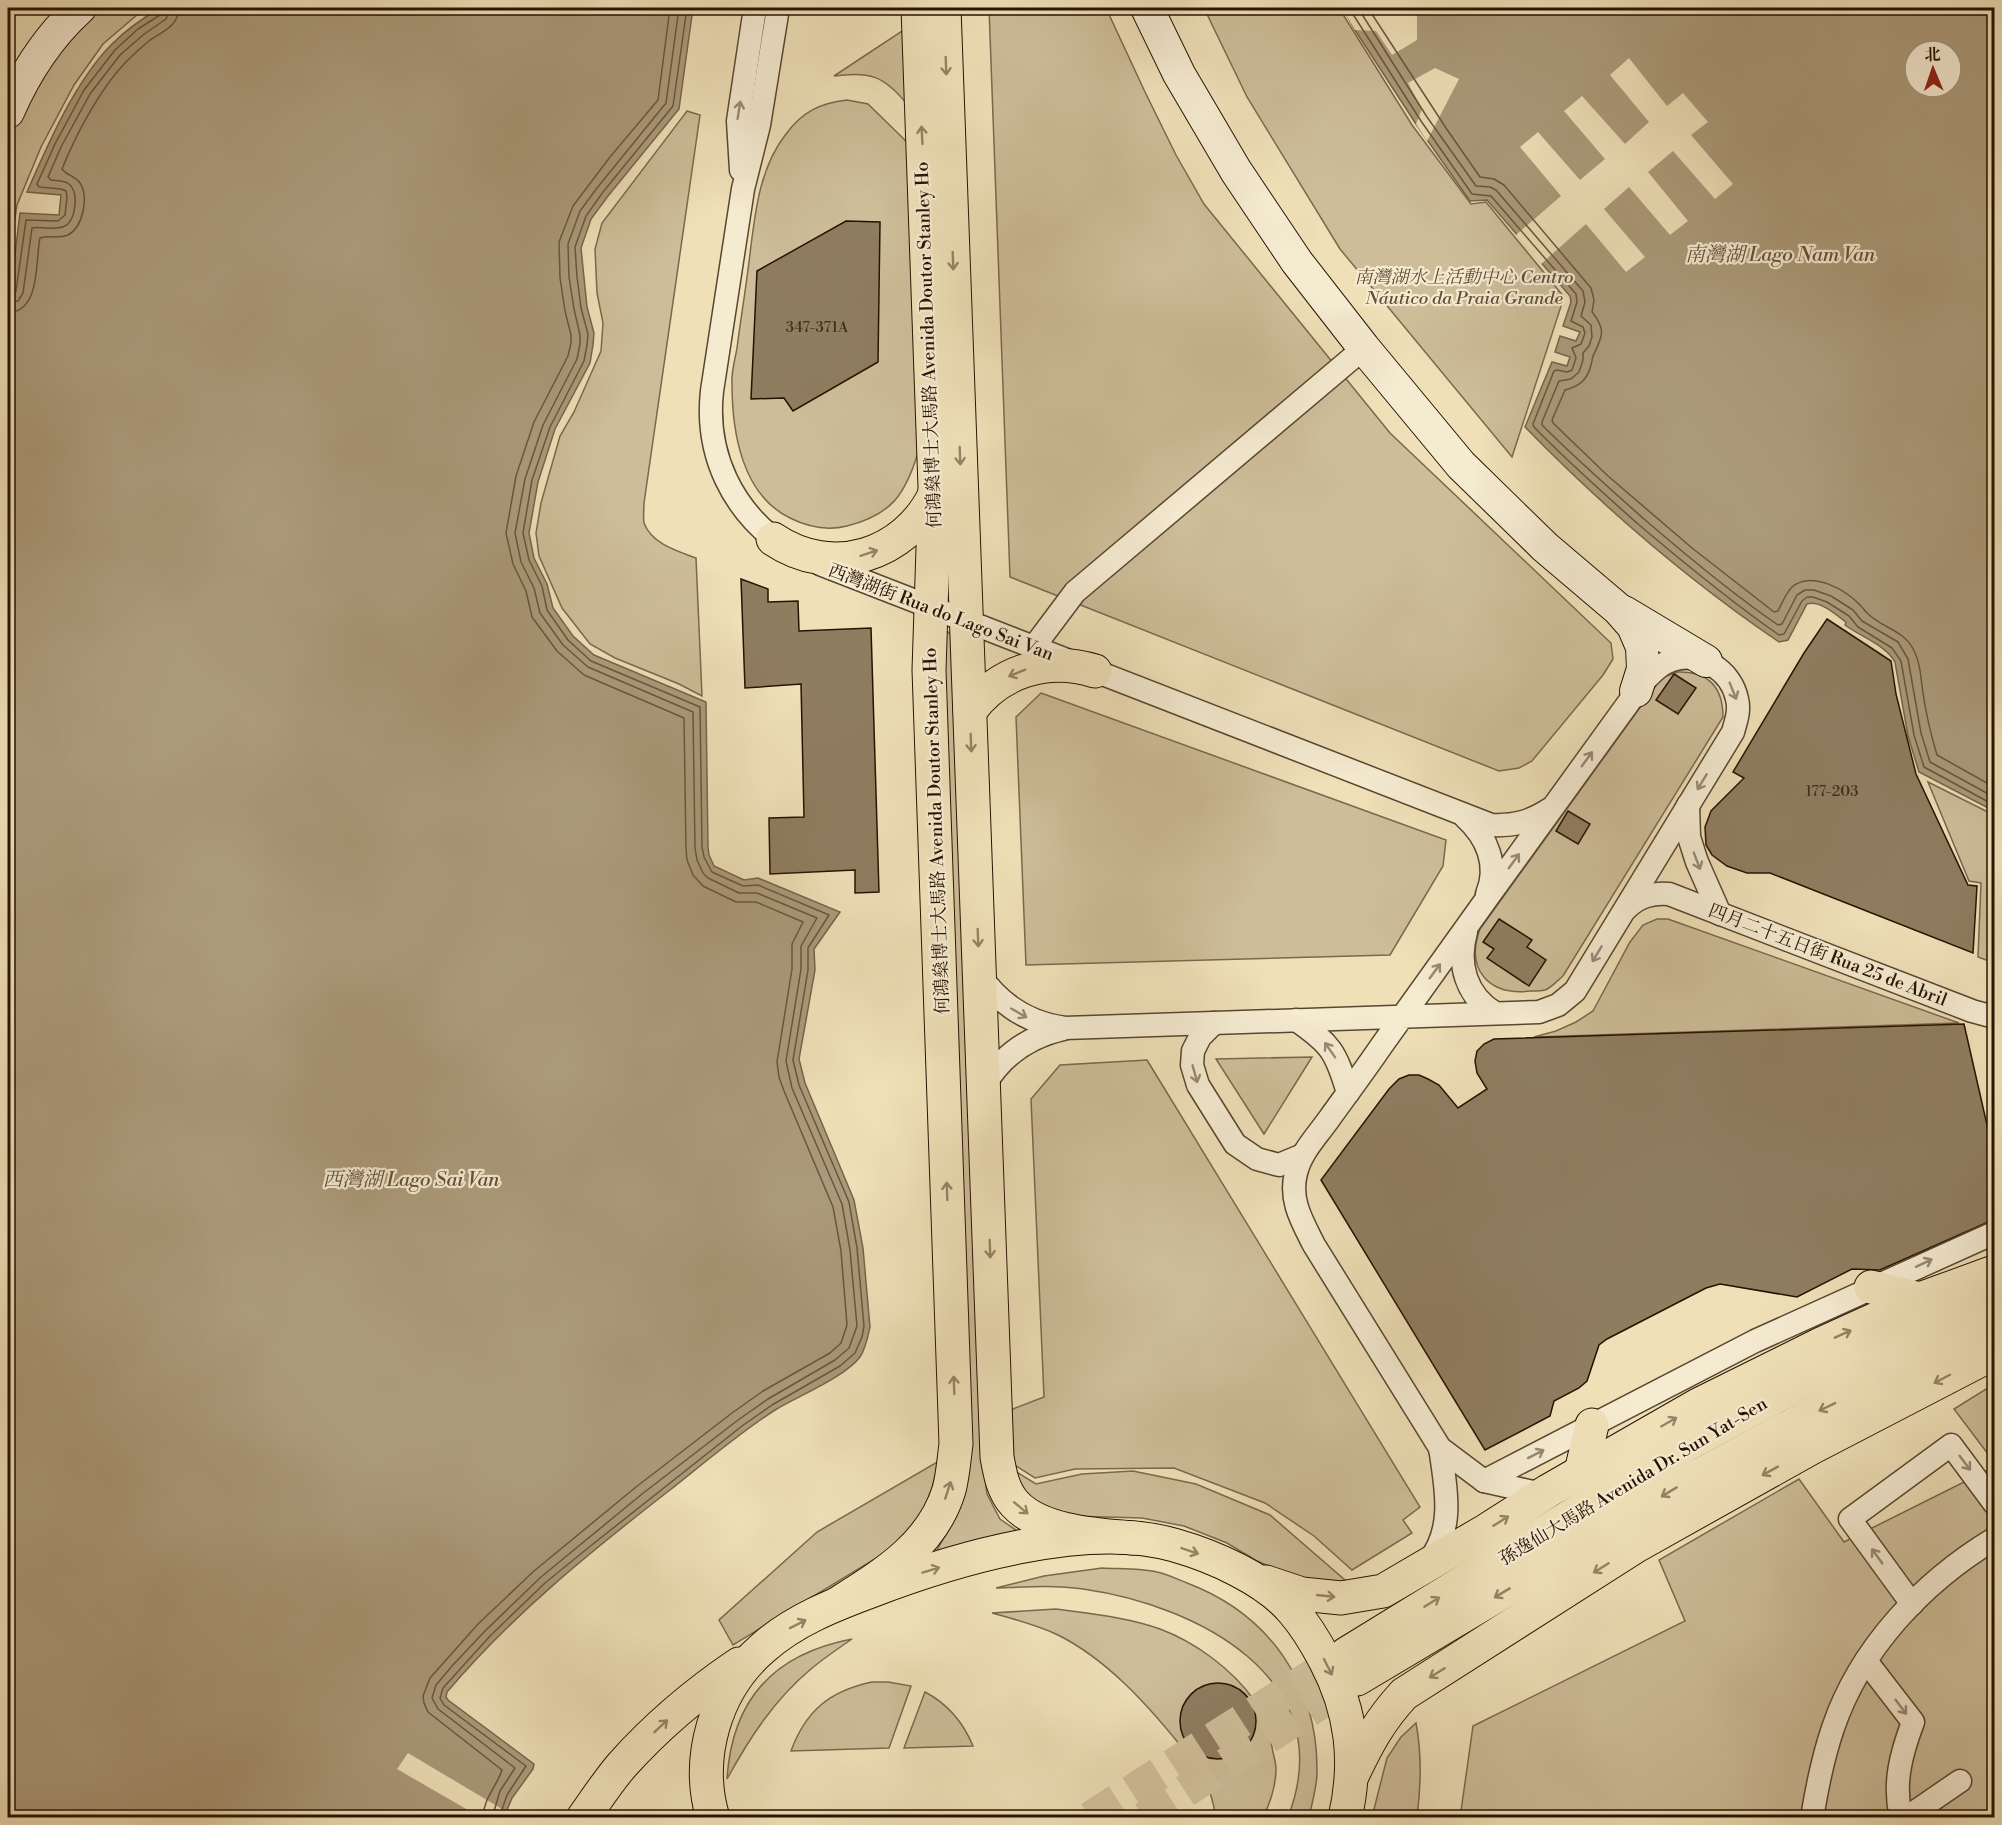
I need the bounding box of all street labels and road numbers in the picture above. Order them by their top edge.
street label: 何鴻燊博士大馬路 Avenida Doutor Stanley Ho [911,161,946,529]
street label: 西灣湖街 Rua do Lago Sai Van [825,559,1057,666]
street label: 何鴻燊博士大馬路 Avenida Doutor Stanley Ho [919,647,954,1015]
street label: 四月二十五日街 Rua 25 de Abril [1705,899,1951,1012]
street label: 孫逸仙大馬路 Avenida Dr. Sun Yat-Sen [1495,1392,1772,1571]

